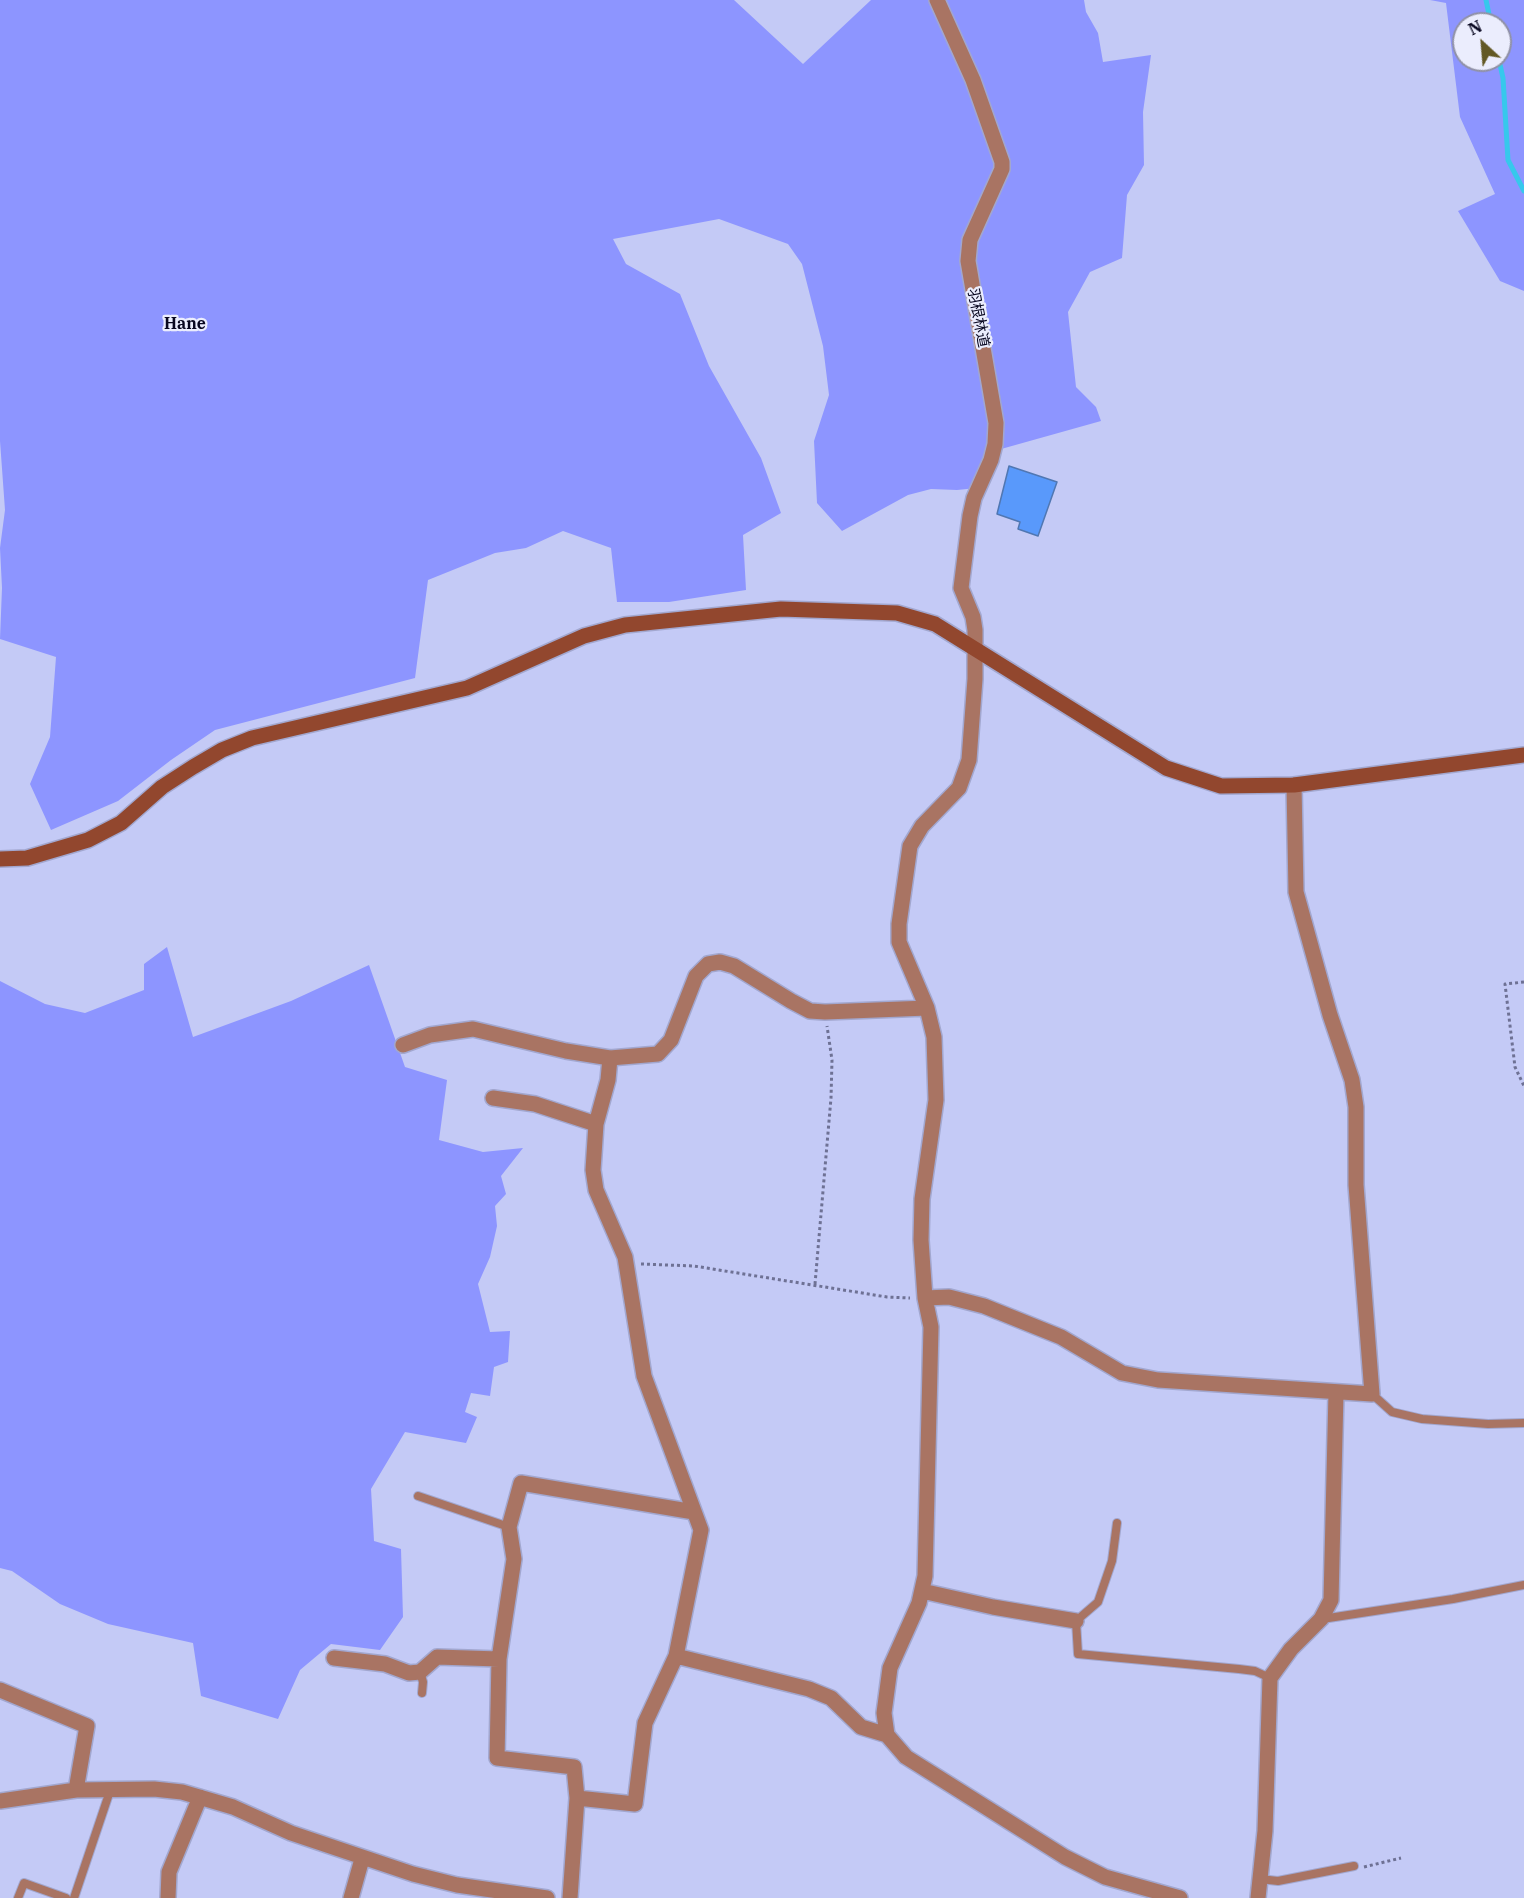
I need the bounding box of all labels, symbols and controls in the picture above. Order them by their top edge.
north arrow [1452,12,1512,72]
text: N [1465,16,1485,39]
street label: 羽根林道 [963,287,993,349]
district label: Hane [164,314,206,334]

